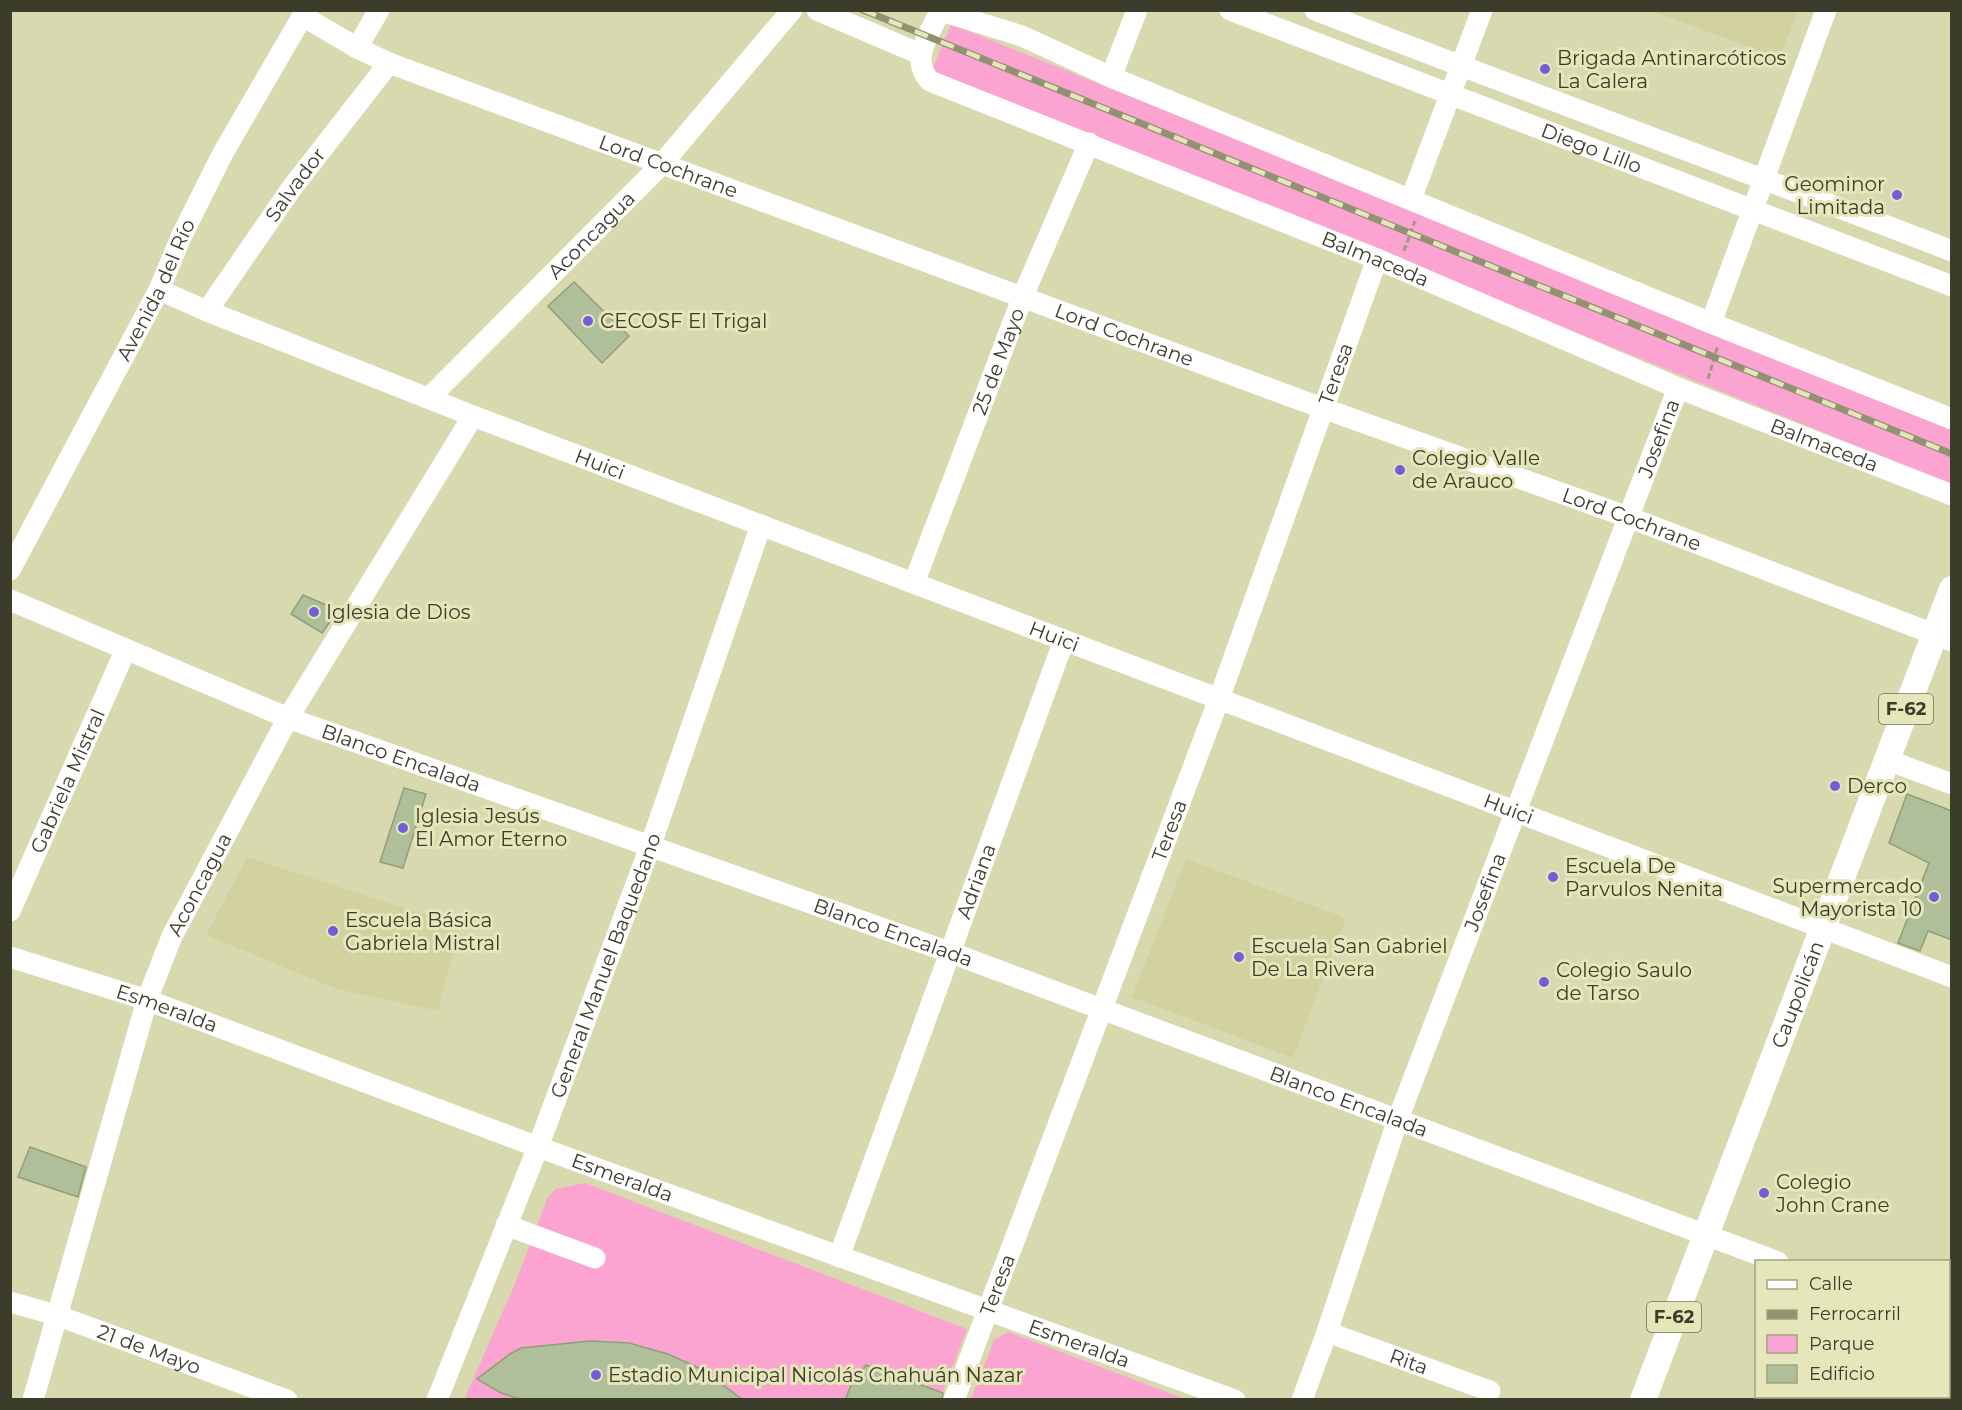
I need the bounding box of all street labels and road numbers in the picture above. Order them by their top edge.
street label: Diego Lillo [1538,118,1645,178]
street label: Lord Cochrane [596,130,741,203]
street label: Salvador [260,143,330,226]
street label: Aconcagua [543,186,640,284]
street label: Avenida del Río [112,215,200,365]
street label: Balmaceda [1318,226,1433,292]
street label: Lord Cochrane [1051,298,1197,372]
street label: 25 de Mayo [967,305,1029,418]
street label: Teresa [1314,340,1358,408]
street label: Josefina [1633,396,1685,482]
street label: Balmaceda [1767,413,1882,477]
street label: Huici [571,444,628,484]
street label: Lord Cochrane [1559,483,1705,556]
street label: Huici [1026,616,1083,657]
road number: F-62 [1879,694,1933,724]
street label: Gabriela Mistral [25,705,110,857]
street label: Blanco Encalada [318,719,484,797]
street label: Huici [1480,788,1537,829]
street label: Teresa [1147,796,1192,864]
street label: Aconcagua [162,829,237,940]
street label: General Manuel Baquedano [545,830,666,1101]
street label: Adriana [951,840,1001,922]
street label: Josefina [1459,849,1511,936]
street label: Blanco Encalada [810,893,976,972]
street label: Caupolicán [1766,937,1829,1051]
street label: Esmeralda [113,979,221,1037]
street label: Blanco Encalada [1266,1061,1431,1142]
street label: Esmeralda [568,1148,676,1207]
street label: Teresa [975,1251,1020,1319]
road number: F-62 [1647,1302,1701,1332]
street label: Esmeralda [1025,1314,1133,1373]
street label: 21 de Mayo [94,1319,204,1379]
street label: Rita [1386,1344,1431,1380]

